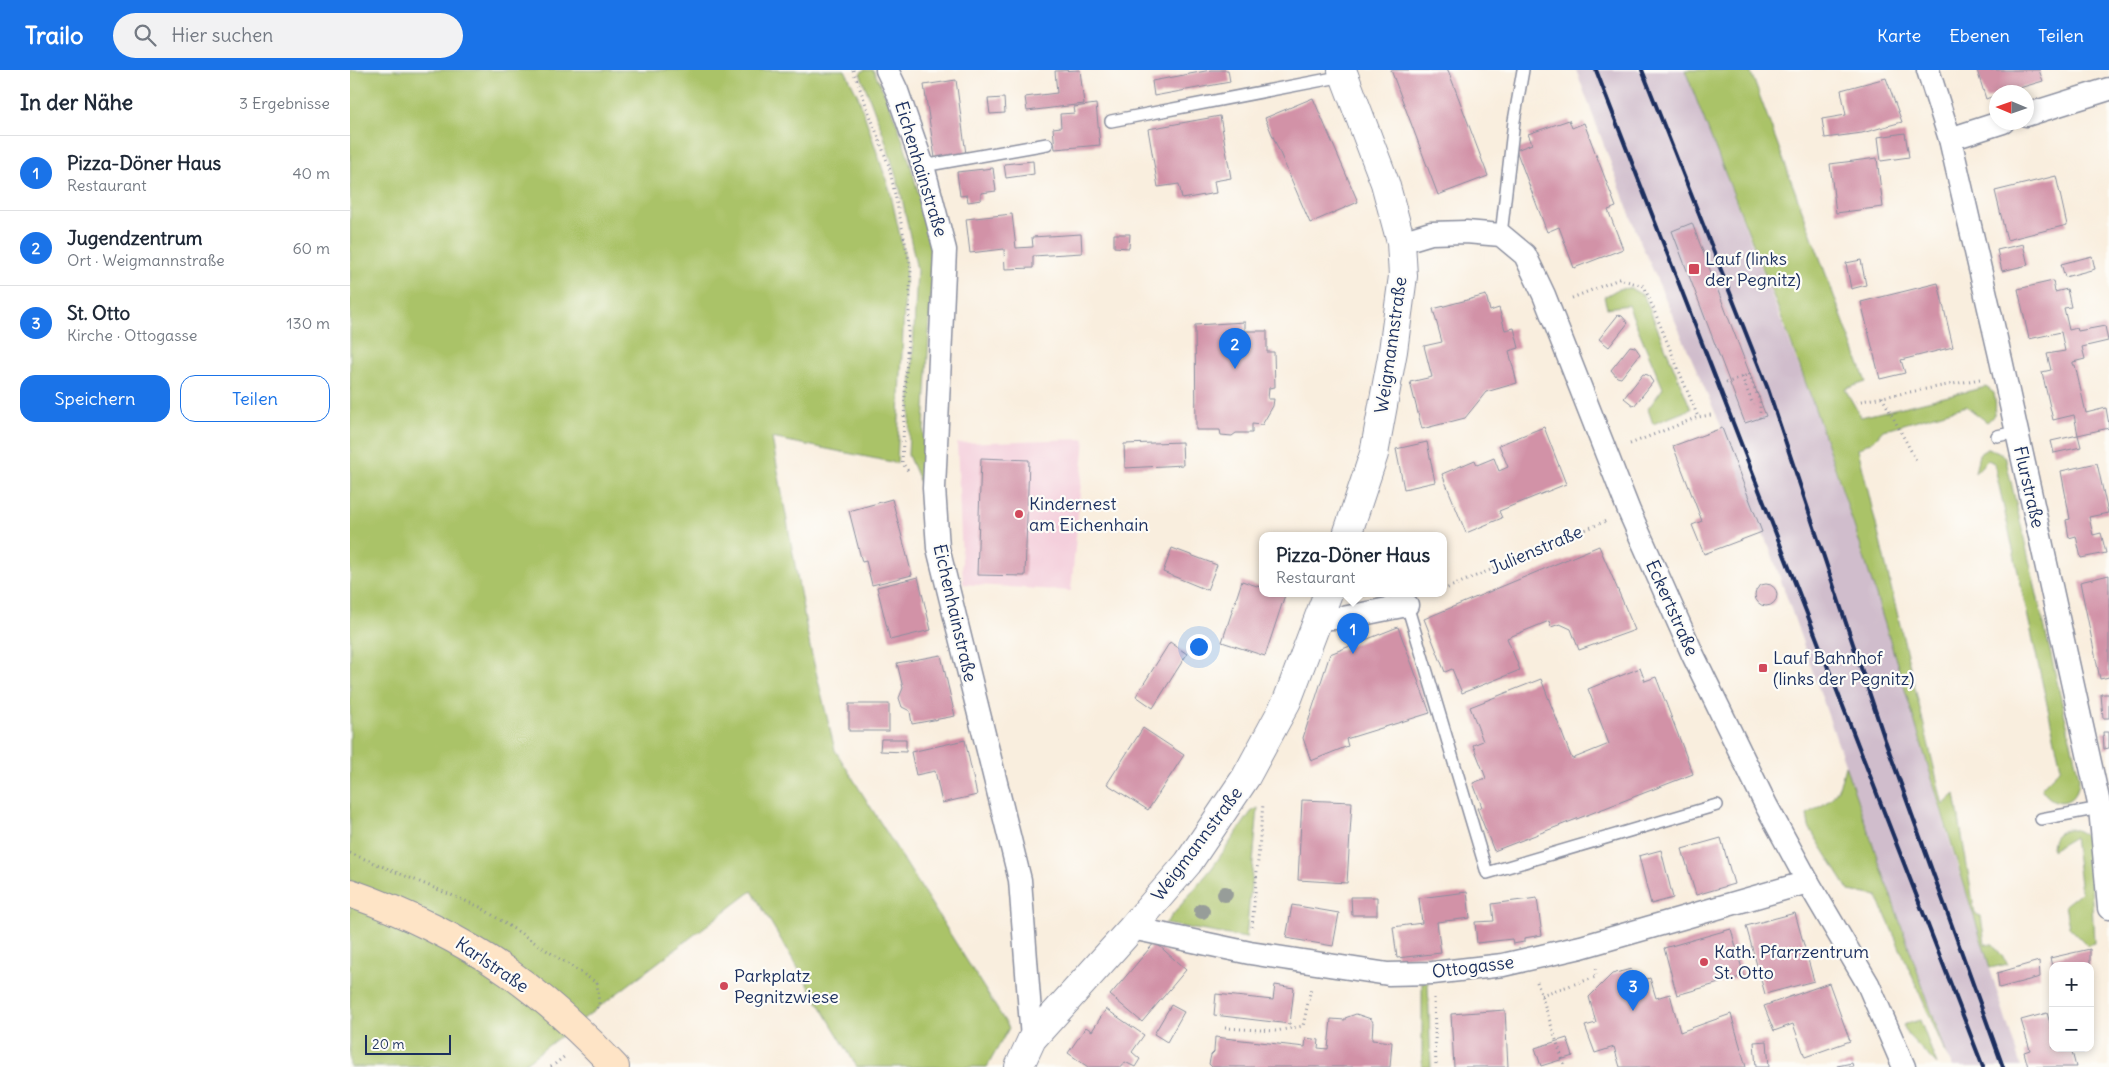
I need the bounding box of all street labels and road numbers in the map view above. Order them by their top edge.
street label: Eichenhainstraße [890,98,953,239]
street label: Weigmannstraße [1370,275,1411,415]
street label: Flurstraße [2009,444,2050,530]
street label: Julienstraße [1486,520,1586,579]
street label: Eichenhainstraße [928,542,983,684]
street label: Eckertstraße [1641,556,1704,659]
street label: Weigmannstraße [1146,782,1247,906]
street label: Karlstraße [451,932,533,998]
street label: Ottogasse [1431,950,1515,983]

